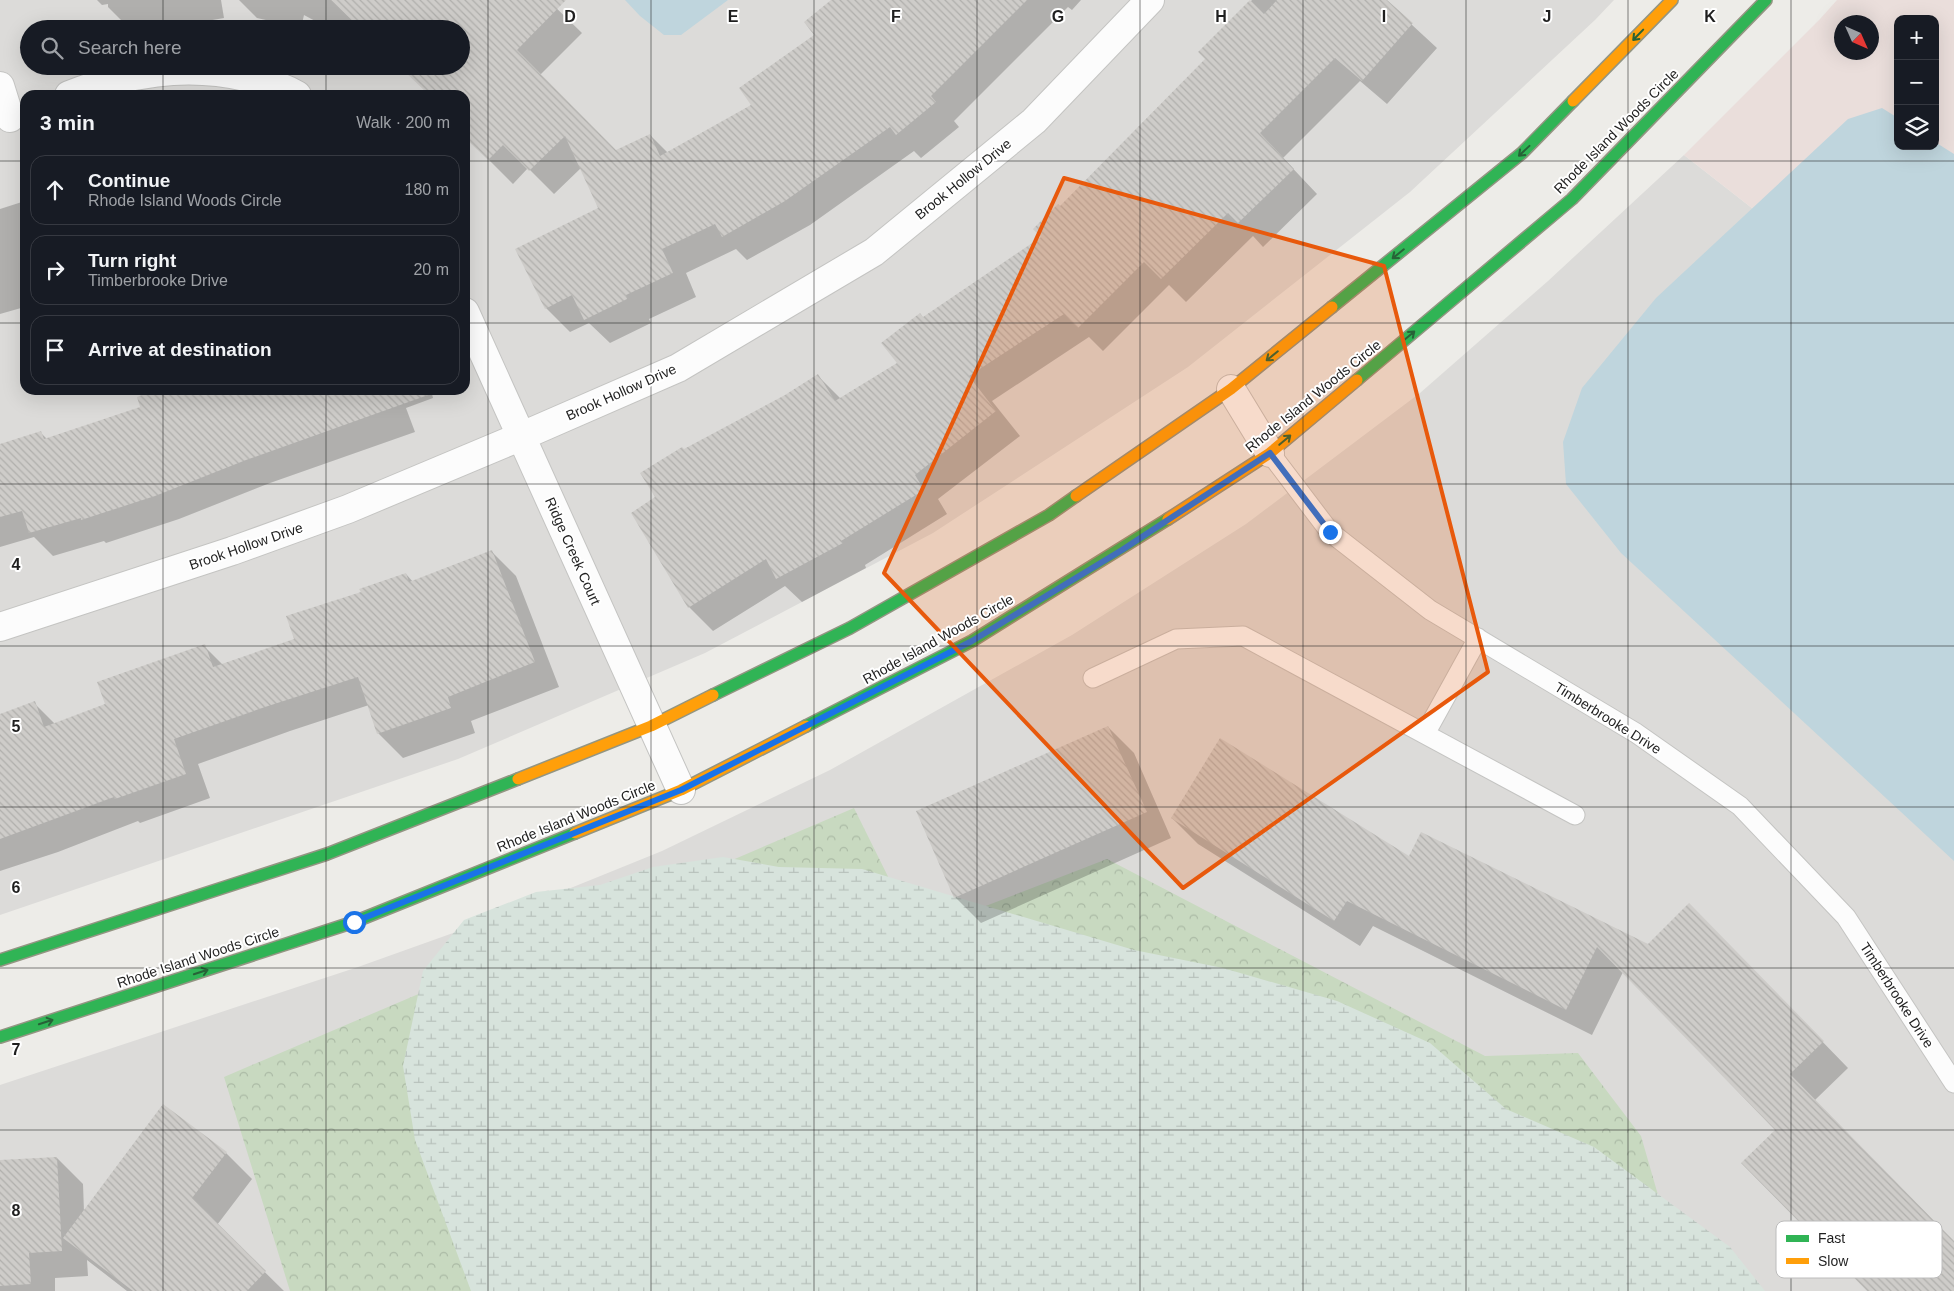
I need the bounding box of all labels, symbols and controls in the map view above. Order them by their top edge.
text: D [564,8,576,25]
text: E [728,8,739,25]
text: F [891,8,901,25]
text: G [1052,8,1064,25]
text: H [1215,8,1227,25]
text: I [1382,8,1386,25]
text: J [1543,8,1551,25]
text: K [1704,8,1716,25]
north arrow [1834,15,1879,60]
map controls [1894,15,1939,150]
button: + [1894,15,1939,60]
search box [20,20,470,75]
one-way arrow [1632,29,1644,41]
icon: search [38,34,66,62]
text: Search here [78,37,182,58]
button: − [1894,60,1939,105]
street label: Rhode Island Woods Circle [1550,65,1682,197]
button: layers [1894,105,1939,150]
text: 3 min [40,111,95,134]
text: Walk · 200 m [356,114,450,131]
street label: Brook Hollow Drive [912,135,1014,223]
one-way arrow [1518,145,1530,157]
text: Continue [88,170,170,191]
icon: ahead [41,176,69,204]
text: 180 m [405,181,449,198]
text: Rhode Island Woods Circle [88,192,282,209]
one-way arrow [1392,248,1405,259]
text: Turn right [88,250,176,271]
icon: right [41,256,69,284]
text: 20 m [413,261,449,278]
text: Timberbrooke Drive [88,272,228,289]
one-way arrow [1403,330,1416,341]
icon: arrive [41,336,69,364]
street label: Rhode Island Woods Circle [1242,336,1384,456]
text: Arrive at destination [88,339,272,360]
one-way arrow [1265,350,1278,361]
street label: Brook Hollow Drive [563,360,679,424]
one-way arrow [1278,435,1291,446]
street label: Ridge Creek Court [542,495,604,607]
street label: Brook Hollow Drive [187,519,305,573]
route end [1319,521,1342,544]
text: 4 [12,556,21,573]
street label: Rhode Island Woods Circle [860,591,1016,687]
street label: Timberbrooke Drive [1552,679,1664,757]
text: 5 [12,718,21,735]
street label: Rhode Island Woods Circle [494,777,658,855]
text: 6 [12,879,21,896]
route start [343,911,366,934]
street label: Rhode Island Woods Circle [115,923,281,991]
street label: Timberbrooke Drive [1857,939,1937,1051]
one-way arrow [193,967,208,976]
one-way arrow [38,1017,54,1027]
text: 7 [12,1041,21,1058]
text: 8 [12,1202,21,1219]
legend [1776,1221,1942,1278]
text: Fast [1818,1230,1845,1246]
text: Slow [1818,1253,1849,1269]

